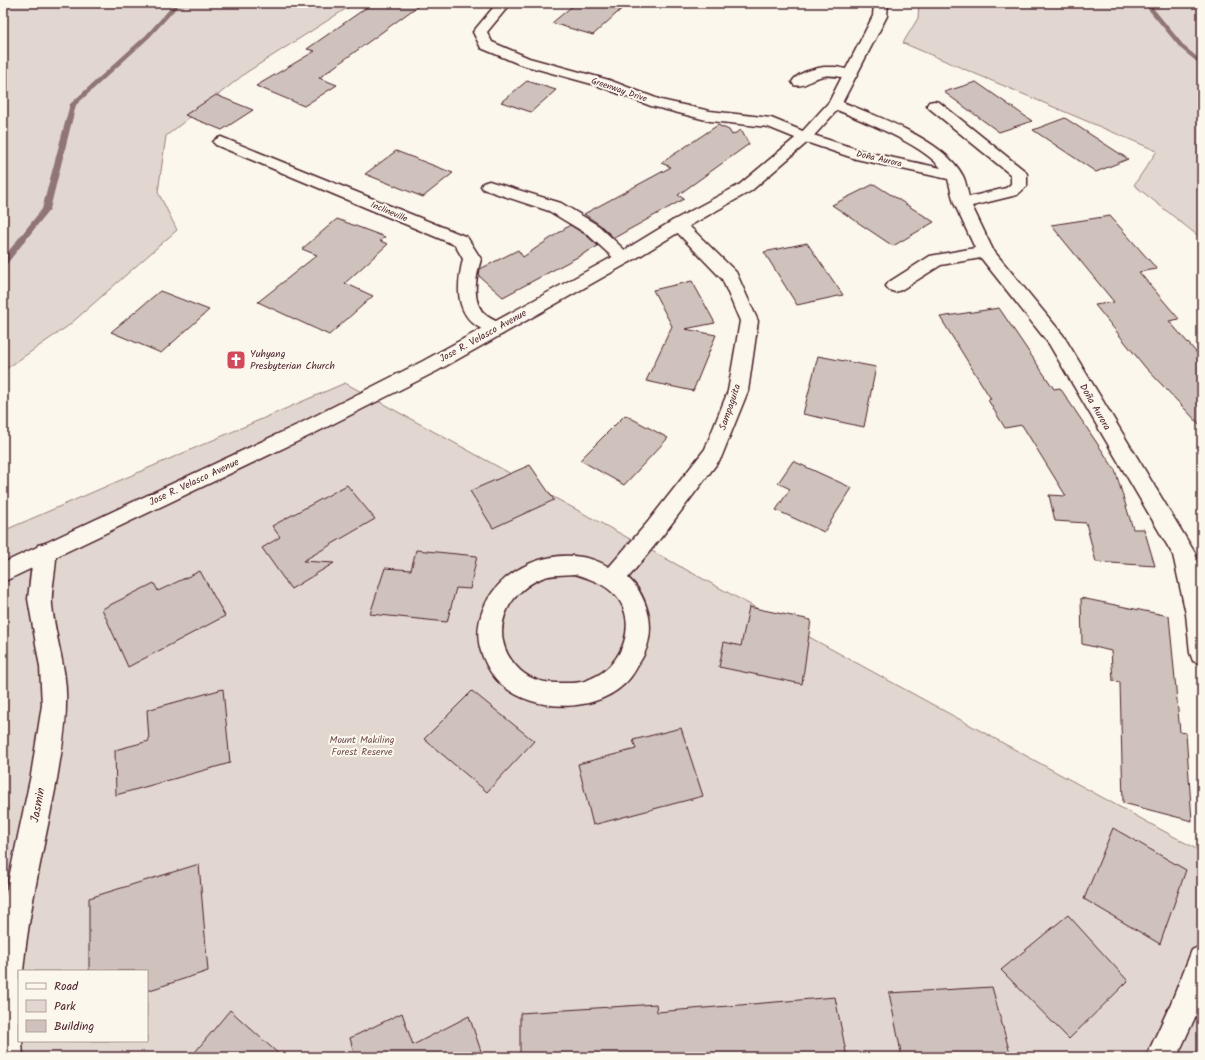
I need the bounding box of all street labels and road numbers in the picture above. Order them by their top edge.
street label: Greenway Drive [589,73,649,107]
street label: Doña Aurora [855,146,903,172]
street label: Inclineville [368,197,410,227]
street label: Jose R. Velasco Avenue [436,305,530,367]
street label: Sampaguita [715,381,745,432]
street label: Doña Aurora [1075,381,1115,434]
street label: Jose R. Velasco Avenue [146,454,242,510]
street label: Jasmin [25,786,51,824]

